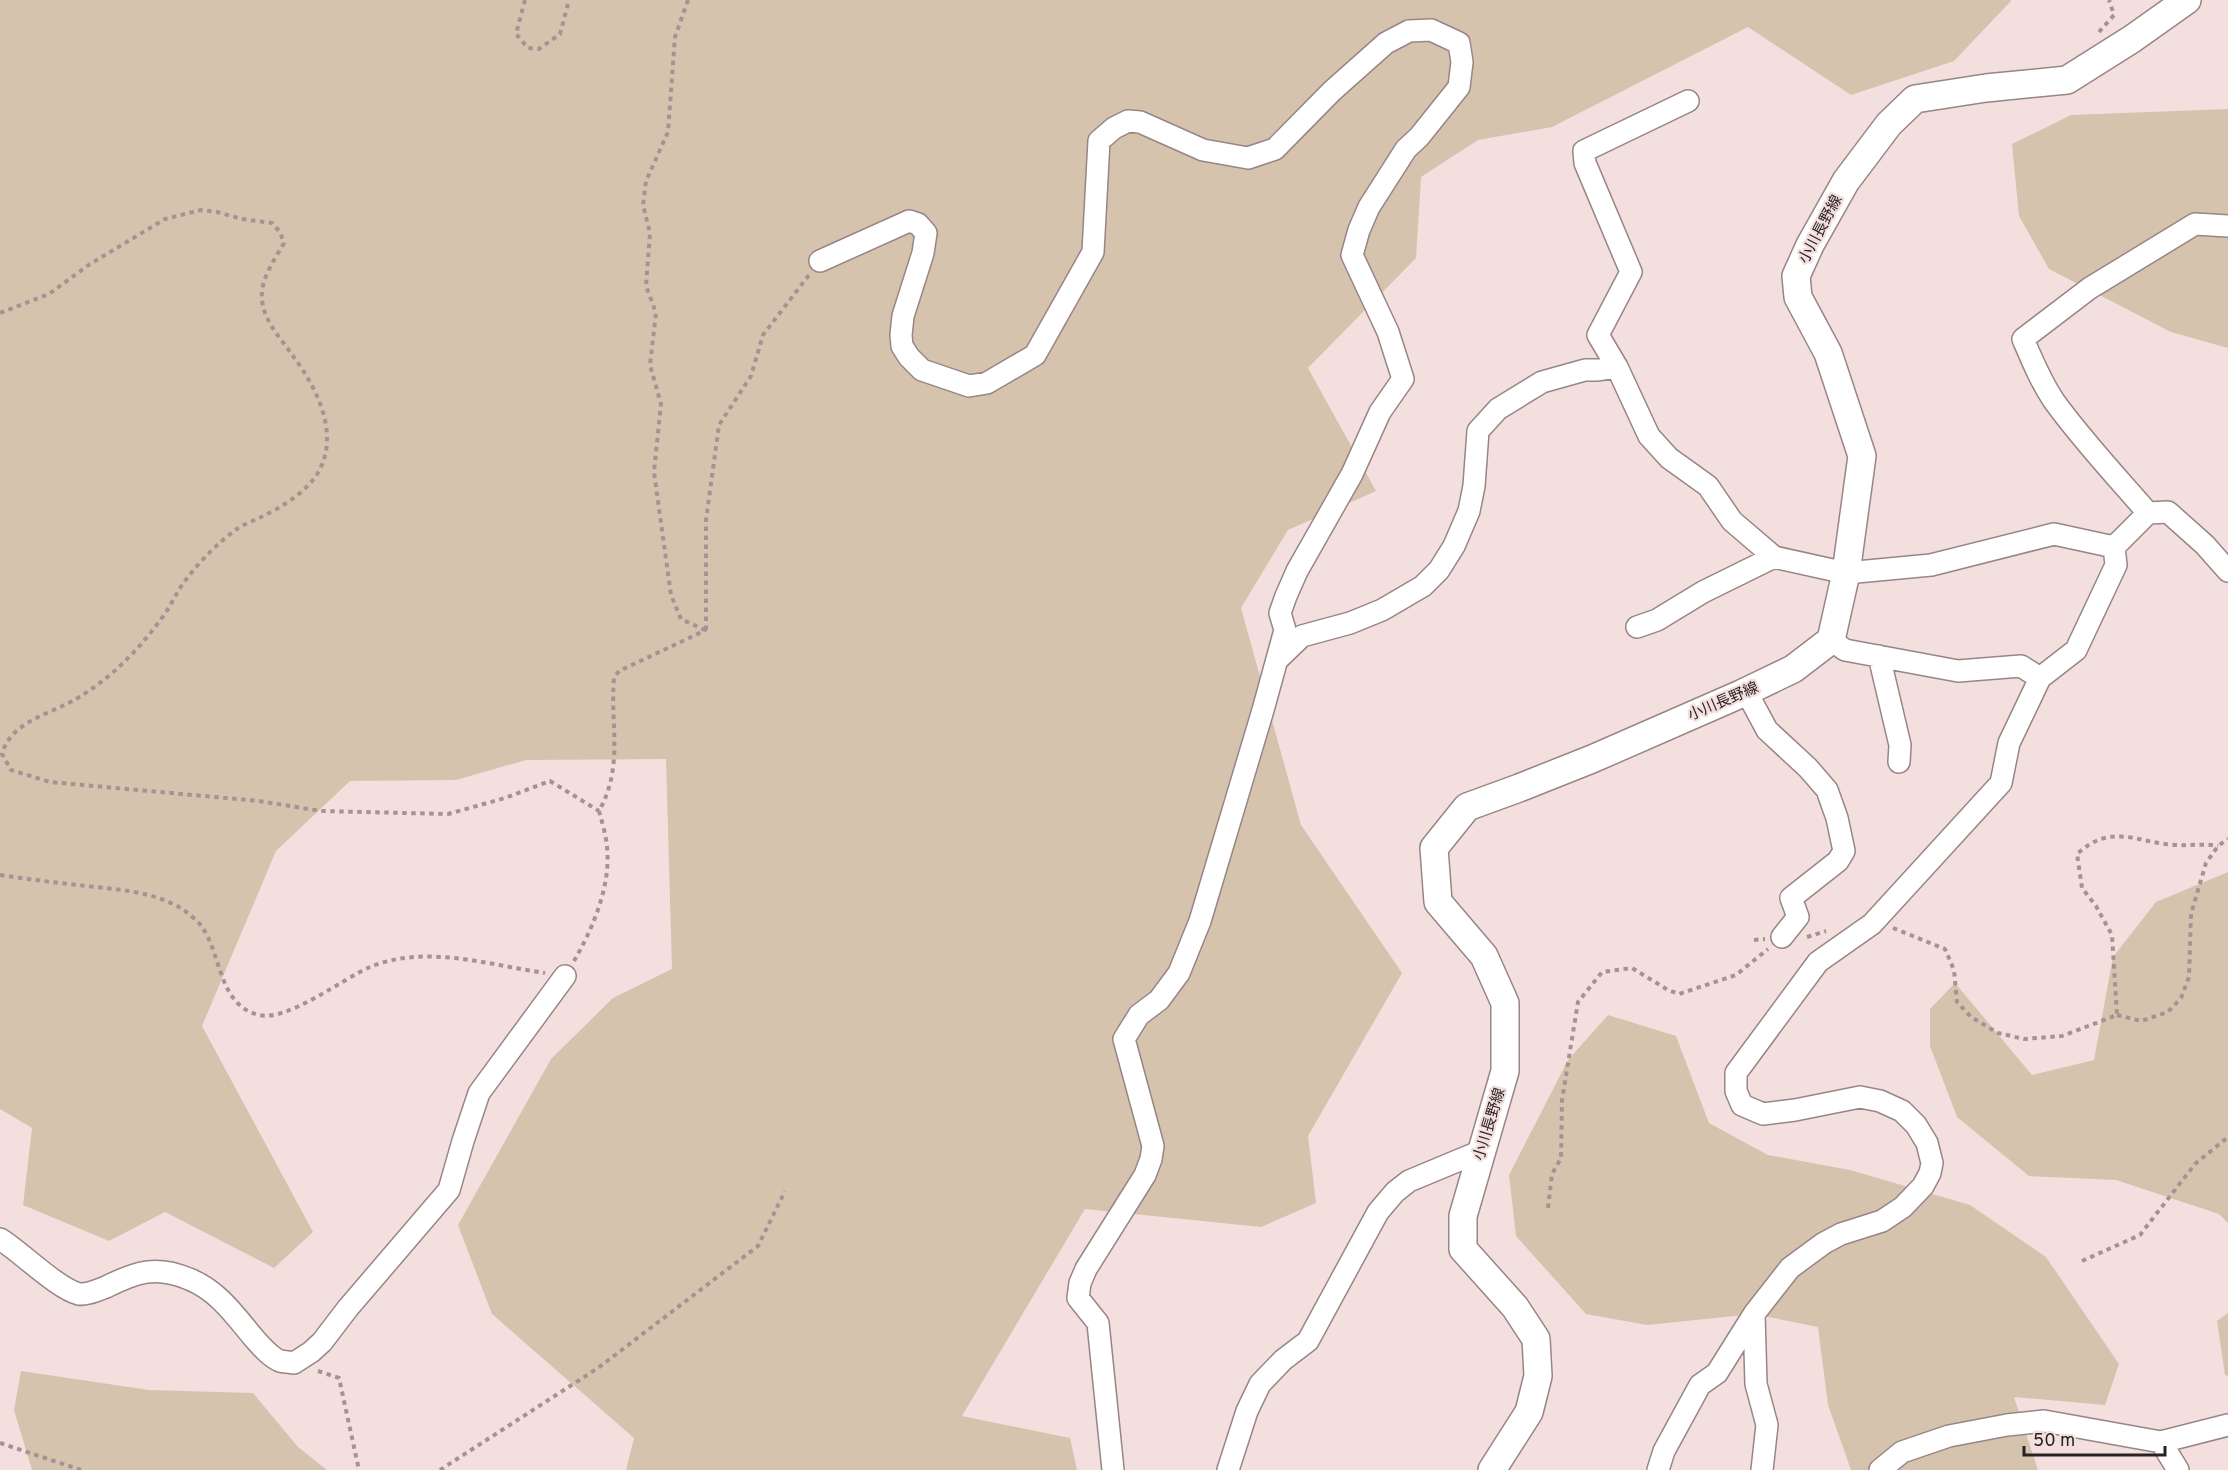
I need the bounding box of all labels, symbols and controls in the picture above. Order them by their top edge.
street label: 小川長野線 [1795,192,1847,267]
street label: 小川長野線 [1685,679,1762,726]
street label: 小川長野線 [1470,1086,1510,1163]
scale bar [2024,1419,2165,1457]
text: 50 m [2033,1430,2075,1453]

